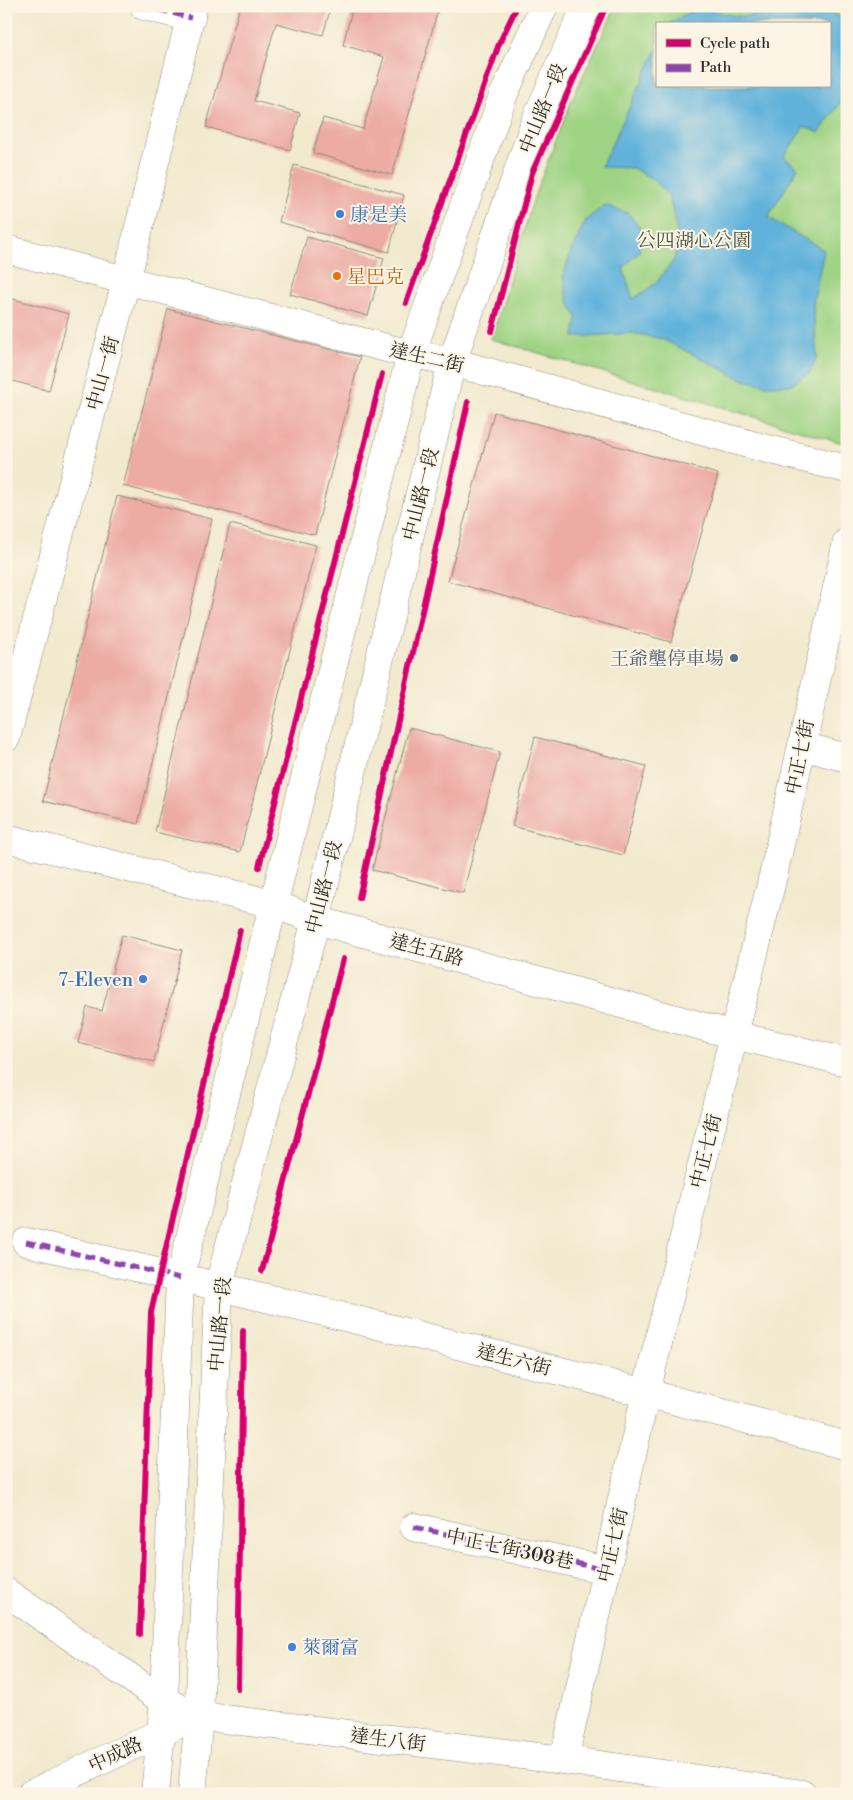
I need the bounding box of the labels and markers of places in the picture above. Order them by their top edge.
place label: 康是美 [350,203,407,227]
marker: 康是美 [334,208,346,220]
place label: 星巴克 [347,265,404,289]
marker: 星巴克 [331,270,343,282]
place label: 王爺壟停車場 [610,647,724,671]
marker: 王爺壟停車場 [728,652,740,664]
place label: 7-Eleven [58,968,133,992]
marker: 7-Eleven [137,973,149,985]
place label: 萊爾富 [302,1636,359,1660]
marker: 萊爾富 [286,1641,298,1653]

